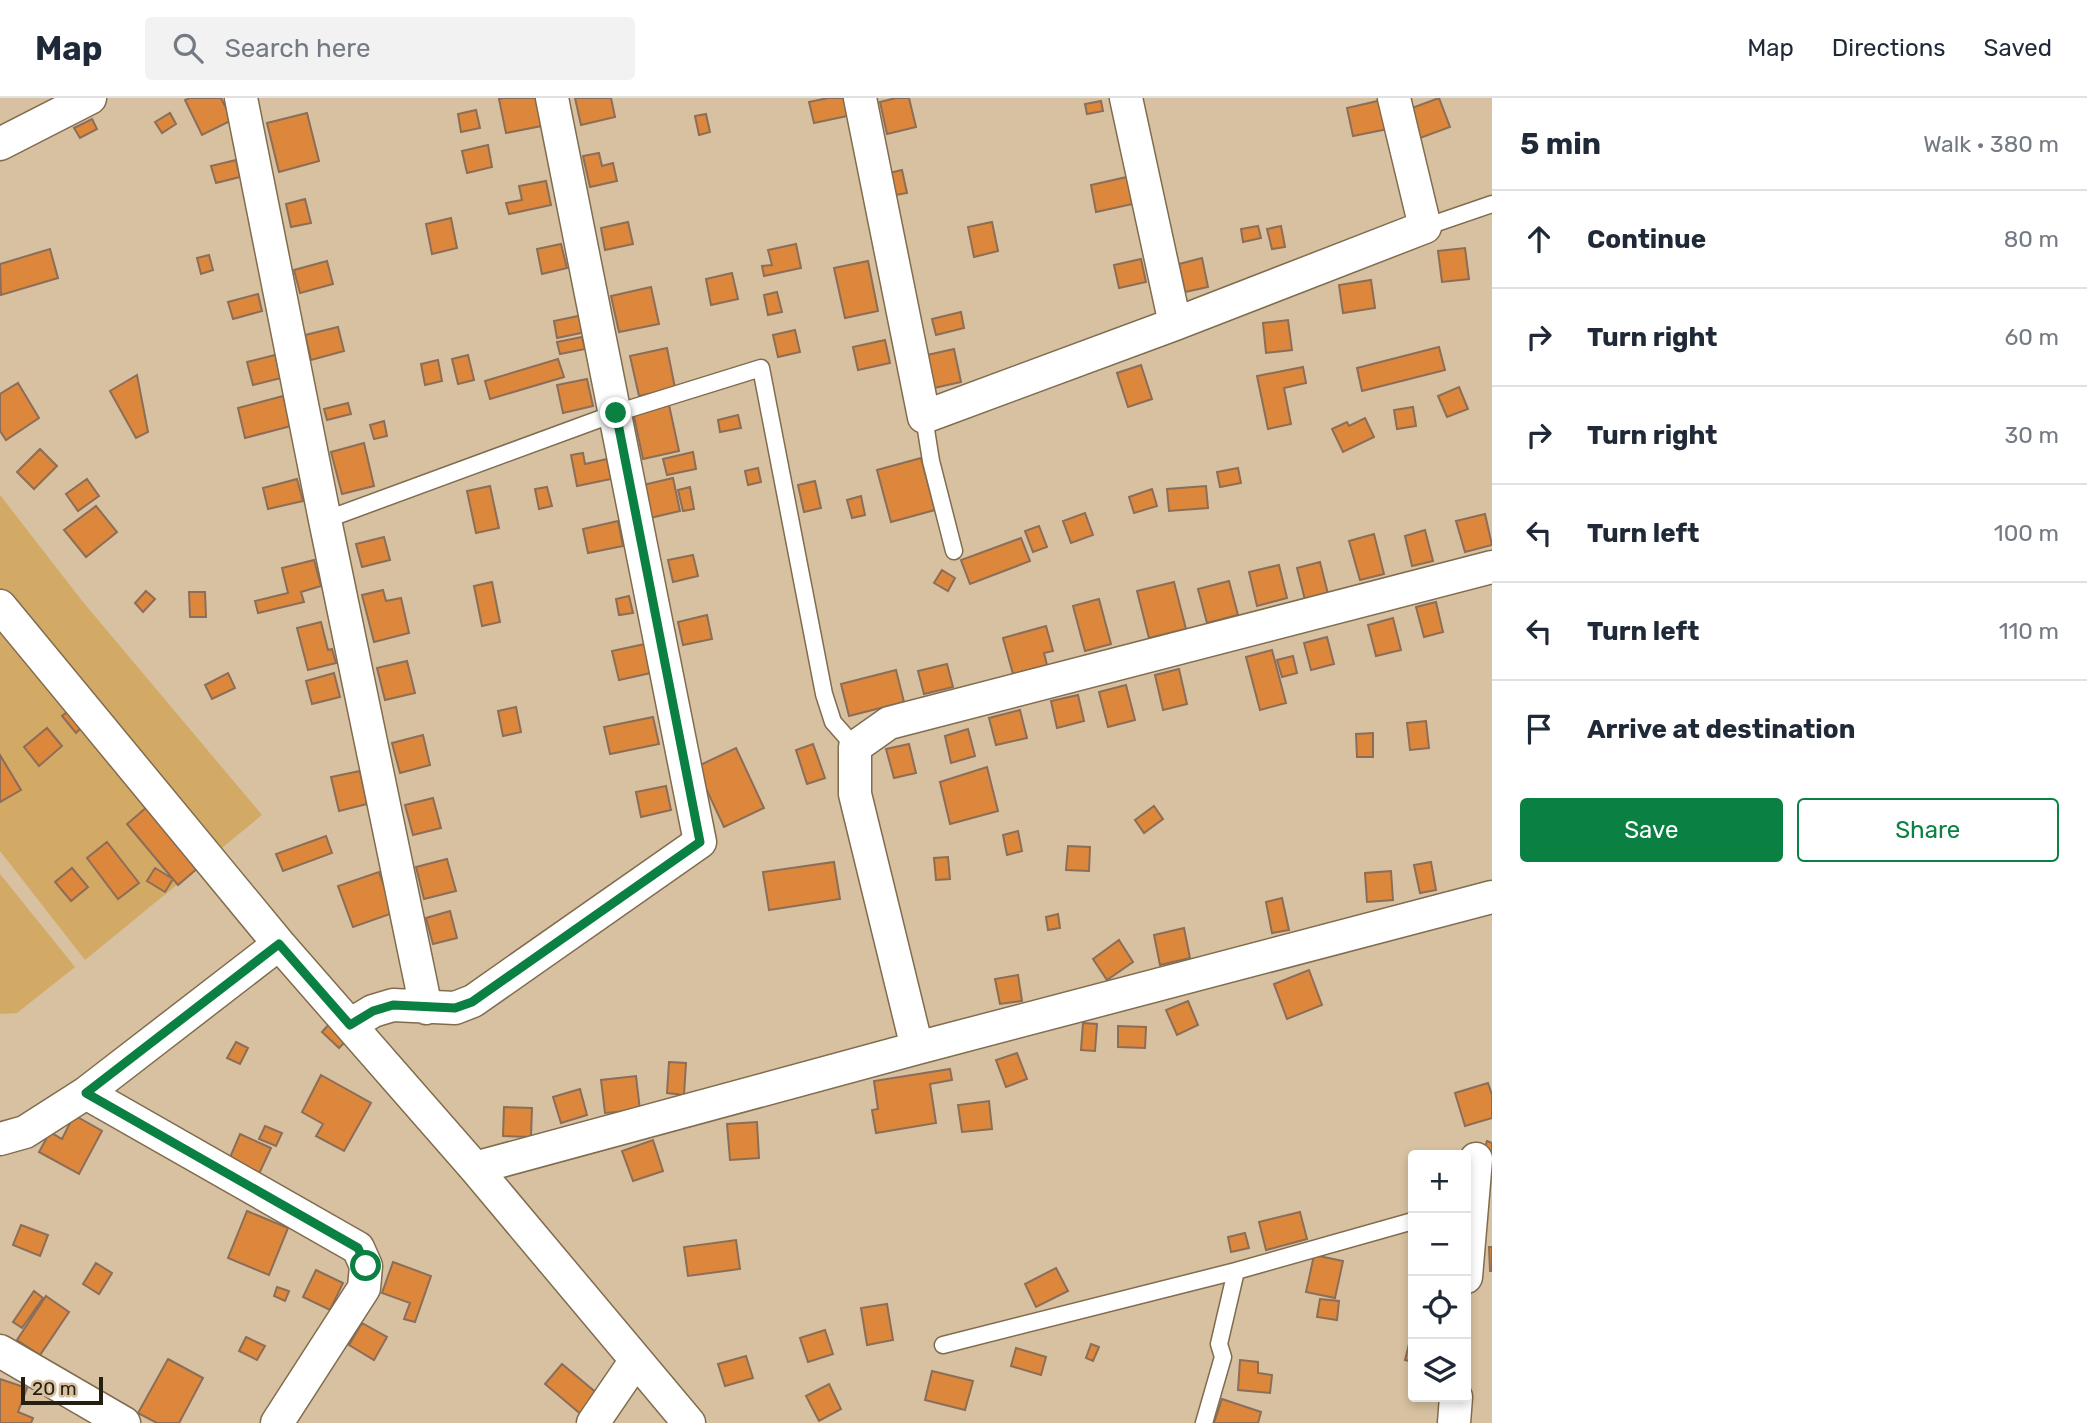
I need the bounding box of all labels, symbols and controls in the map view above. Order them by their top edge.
search box [145,17,635,80]
text: Map [35,29,103,68]
icon: search [169,29,207,67]
text: Search here [225,33,370,64]
text: Map [1747,34,1794,62]
text: Directions [1832,34,1945,62]
text: Saved [1983,34,2052,62]
text: 5 min [1520,126,1601,162]
text: Walk · 380 m [1923,130,2059,158]
icon: ahead [1520,220,1558,258]
text: Continue [1587,224,1706,255]
text: 80 m [2004,225,2059,253]
icon: right [1520,318,1558,356]
text: Turn right [1587,322,1717,353]
text: 60 m [2004,323,2059,351]
route end [600,397,631,428]
icon: right [1520,416,1558,454]
text: Turn right [1587,420,1717,451]
text: 30 m [2004,421,2059,449]
icon: left [1520,514,1558,552]
text: Turn left [1587,518,1699,549]
text: 100 m [1994,519,2059,547]
icon: left [1520,612,1558,650]
text: Turn left [1587,616,1699,647]
text: 110 m [1999,617,2059,645]
icon: arrive [1520,710,1558,748]
text: Arrive at destination [1587,714,1855,745]
button: Save [1520,798,1783,862]
button: Share [1797,798,2059,862]
map controls [1408,1150,1471,1402]
button: + [1408,1150,1471,1213]
button: − [1408,1213,1471,1276]
route start [350,1250,381,1281]
button: locate [1408,1276,1471,1339]
button: layers [1408,1339,1471,1402]
scale bar [21,1374,103,1406]
text: 20 m [32,1377,77,1400]

